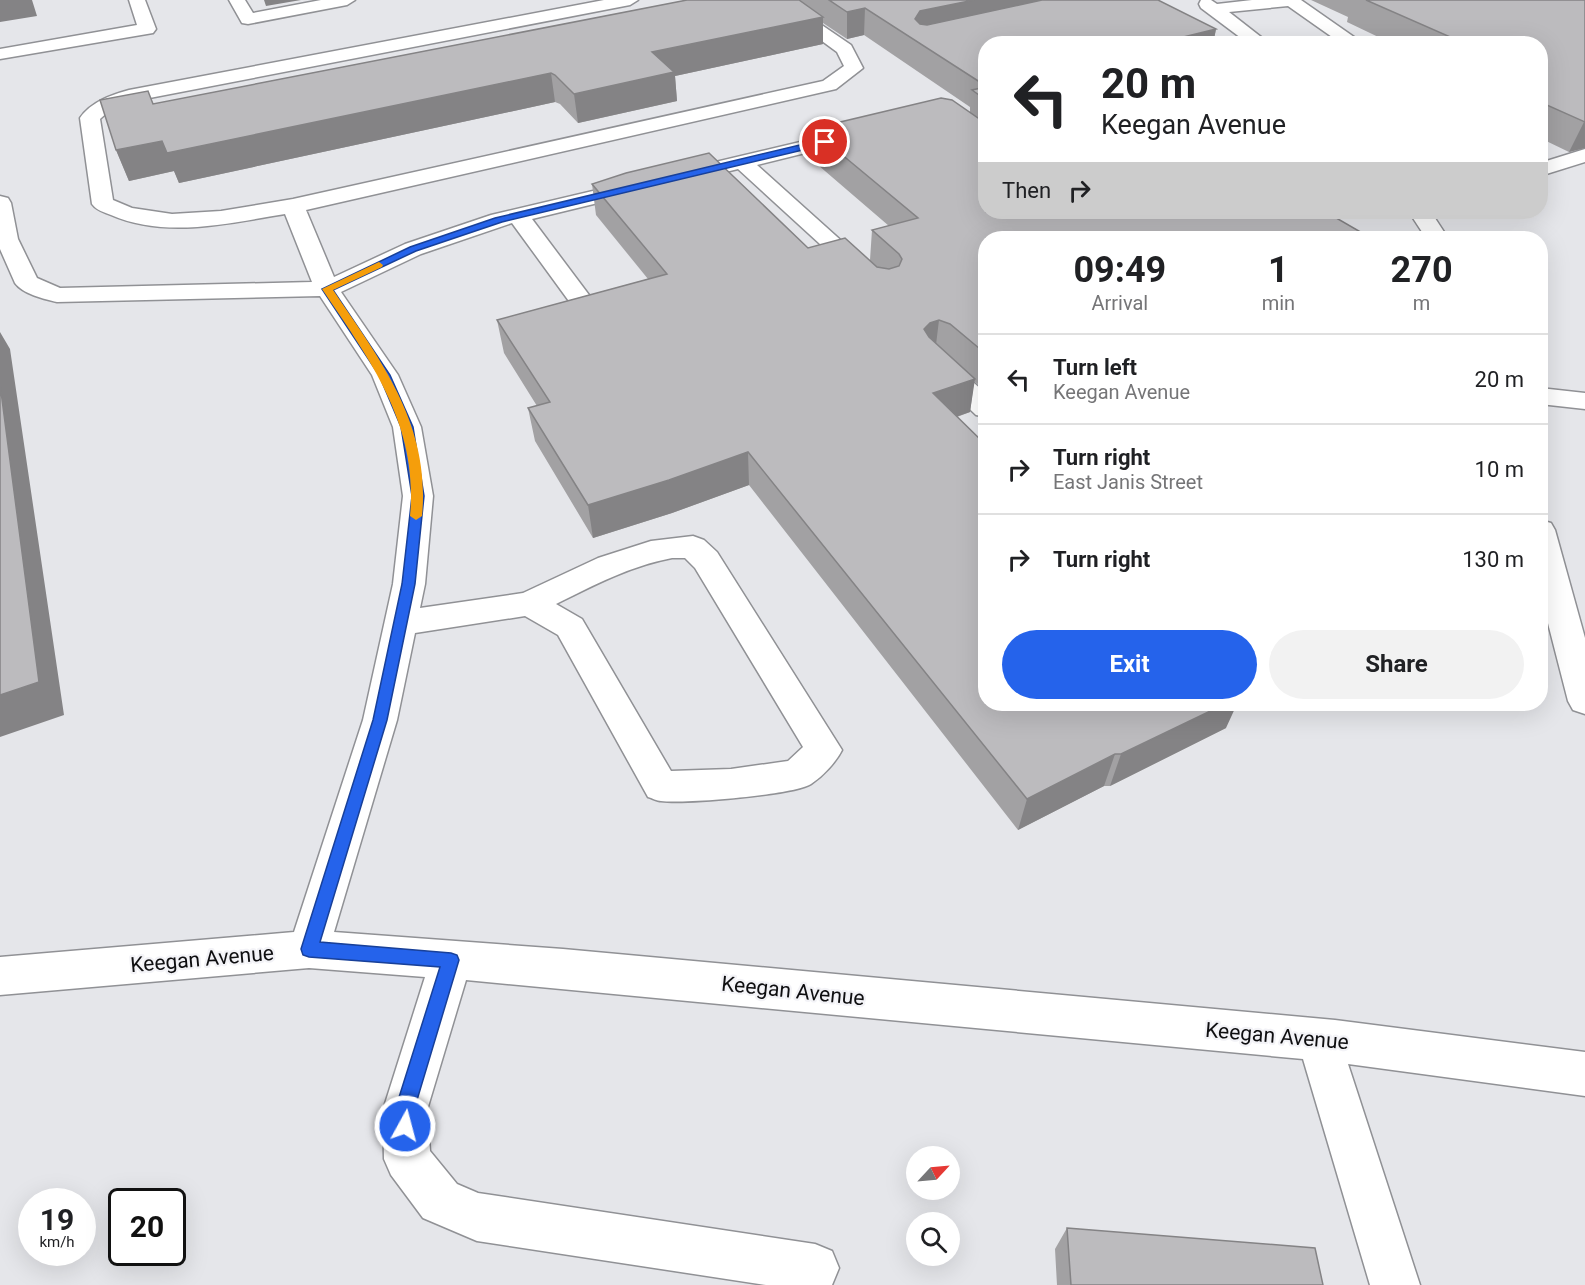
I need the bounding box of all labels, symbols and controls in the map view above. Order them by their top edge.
text: 20 m [1101,59,1196,108]
icon: left [1002,60,1080,138]
text: Keegan Avenue [1101,109,1286,141]
pin [799,116,850,167]
icon: arrive [808,125,841,158]
icon: right [1063,174,1096,207]
text: Then [1002,178,1051,203]
text: 09:49 [1073,249,1166,291]
text: 1 [1268,249,1289,291]
text: 270 [1391,249,1453,291]
text: Arrival [1091,291,1148,315]
text: min [1262,291,1295,315]
text: m [1413,291,1430,315]
text: Turn left [1053,355,1137,380]
icon: left [1002,363,1035,396]
text: 20 m [1475,367,1524,392]
text: Keegan Avenue [1053,380,1190,404]
text: Turn right [1053,445,1150,470]
icon: right [1002,453,1035,486]
text: 10 m [1475,457,1524,482]
text: East Janis Street [1053,470,1203,494]
icon: right [1002,543,1035,576]
text: Turn right [1053,547,1150,572]
text: 130 m [1462,547,1524,572]
button: Exit [1002,630,1257,699]
button: Share [1269,630,1524,699]
street label: Keegan Avenue [129,941,275,977]
street label: Keegan Avenue [720,972,866,1010]
street label: Keegan Avenue [1204,1018,1350,1054]
position arrow [373,1094,437,1158]
north arrow [906,1146,960,1200]
map controls [906,1146,960,1266]
speed limit sign: 20 [108,1188,186,1266]
text: 19 [40,1202,74,1237]
button: search [906,1212,960,1266]
text: km/h [39,1233,75,1251]

